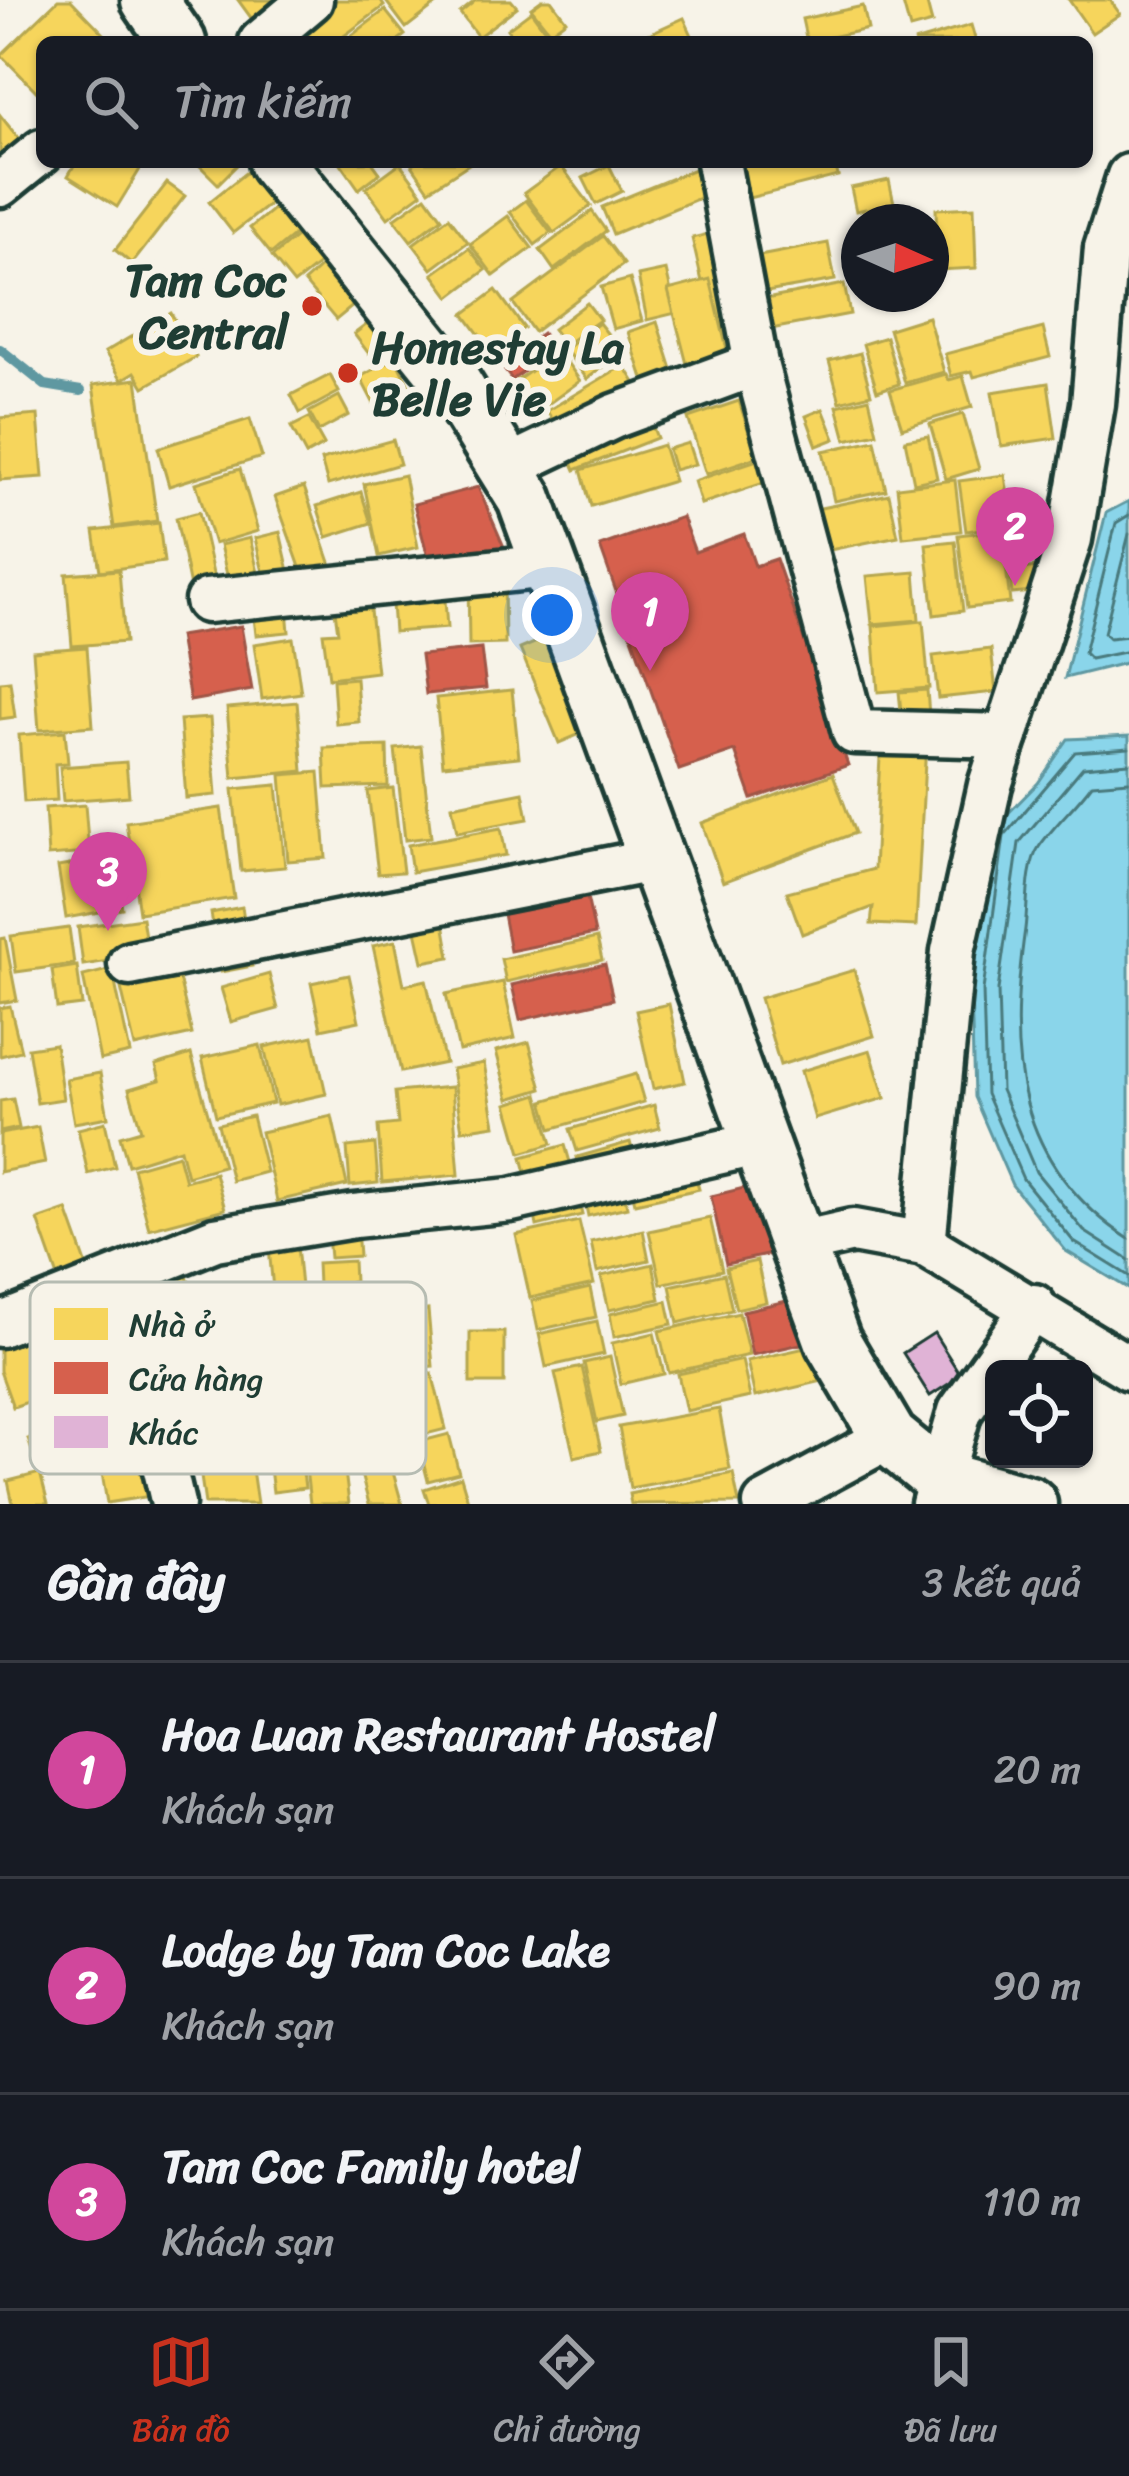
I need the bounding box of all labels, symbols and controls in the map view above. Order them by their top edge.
search box [36,36,1093,168]
text: Tìm kiếm [174,62,352,142]
icon: search [78,69,144,135]
north arrow [841,204,949,312]
place label: Tam Coc Central [125,241,290,373]
marker: Tam Coc Central [299,293,325,319]
place label: Homestay La Belle Vie [372,308,625,440]
marker: Homestay La Belle Vie [335,360,361,386]
pin: 2 [976,487,1054,586]
pin: 1 [611,572,689,671]
your location [522,585,582,645]
pin: 3 [69,832,147,931]
legend [30,1282,426,1474]
text: Nhà ở [129,1296,216,1354]
text: Cửa hàng [129,1350,264,1408]
map controls [985,1360,1093,1468]
button: locate [985,1360,1093,1468]
text: Khác [129,1404,199,1462]
text: Gần đây [48,1537,225,1627]
text: 3 kết quả [922,1548,1081,1617]
text: Hoa Luan Restaurant Hostel [162,1695,716,1775]
text: 1 [79,1735,95,1804]
text: 20 m [994,1735,1081,1804]
text: Khách sạn [162,1775,334,1844]
text: Lodge by Tam Coc Lake [162,1911,610,1991]
text: 2 [76,1951,98,2020]
text: 90 m [992,1951,1081,2020]
text: Khách sạn [162,1991,334,2060]
text: Tam Coc Family hotel [162,2127,580,2207]
text: 3 [76,2167,98,2236]
text: 110 m [983,2167,1081,2236]
text: Khách sạn [162,2207,334,2276]
tab: Bản đồ [132,2329,230,2459]
tab: Chỉ đường [493,2329,641,2459]
tab: Đã lưu [905,2329,997,2459]

